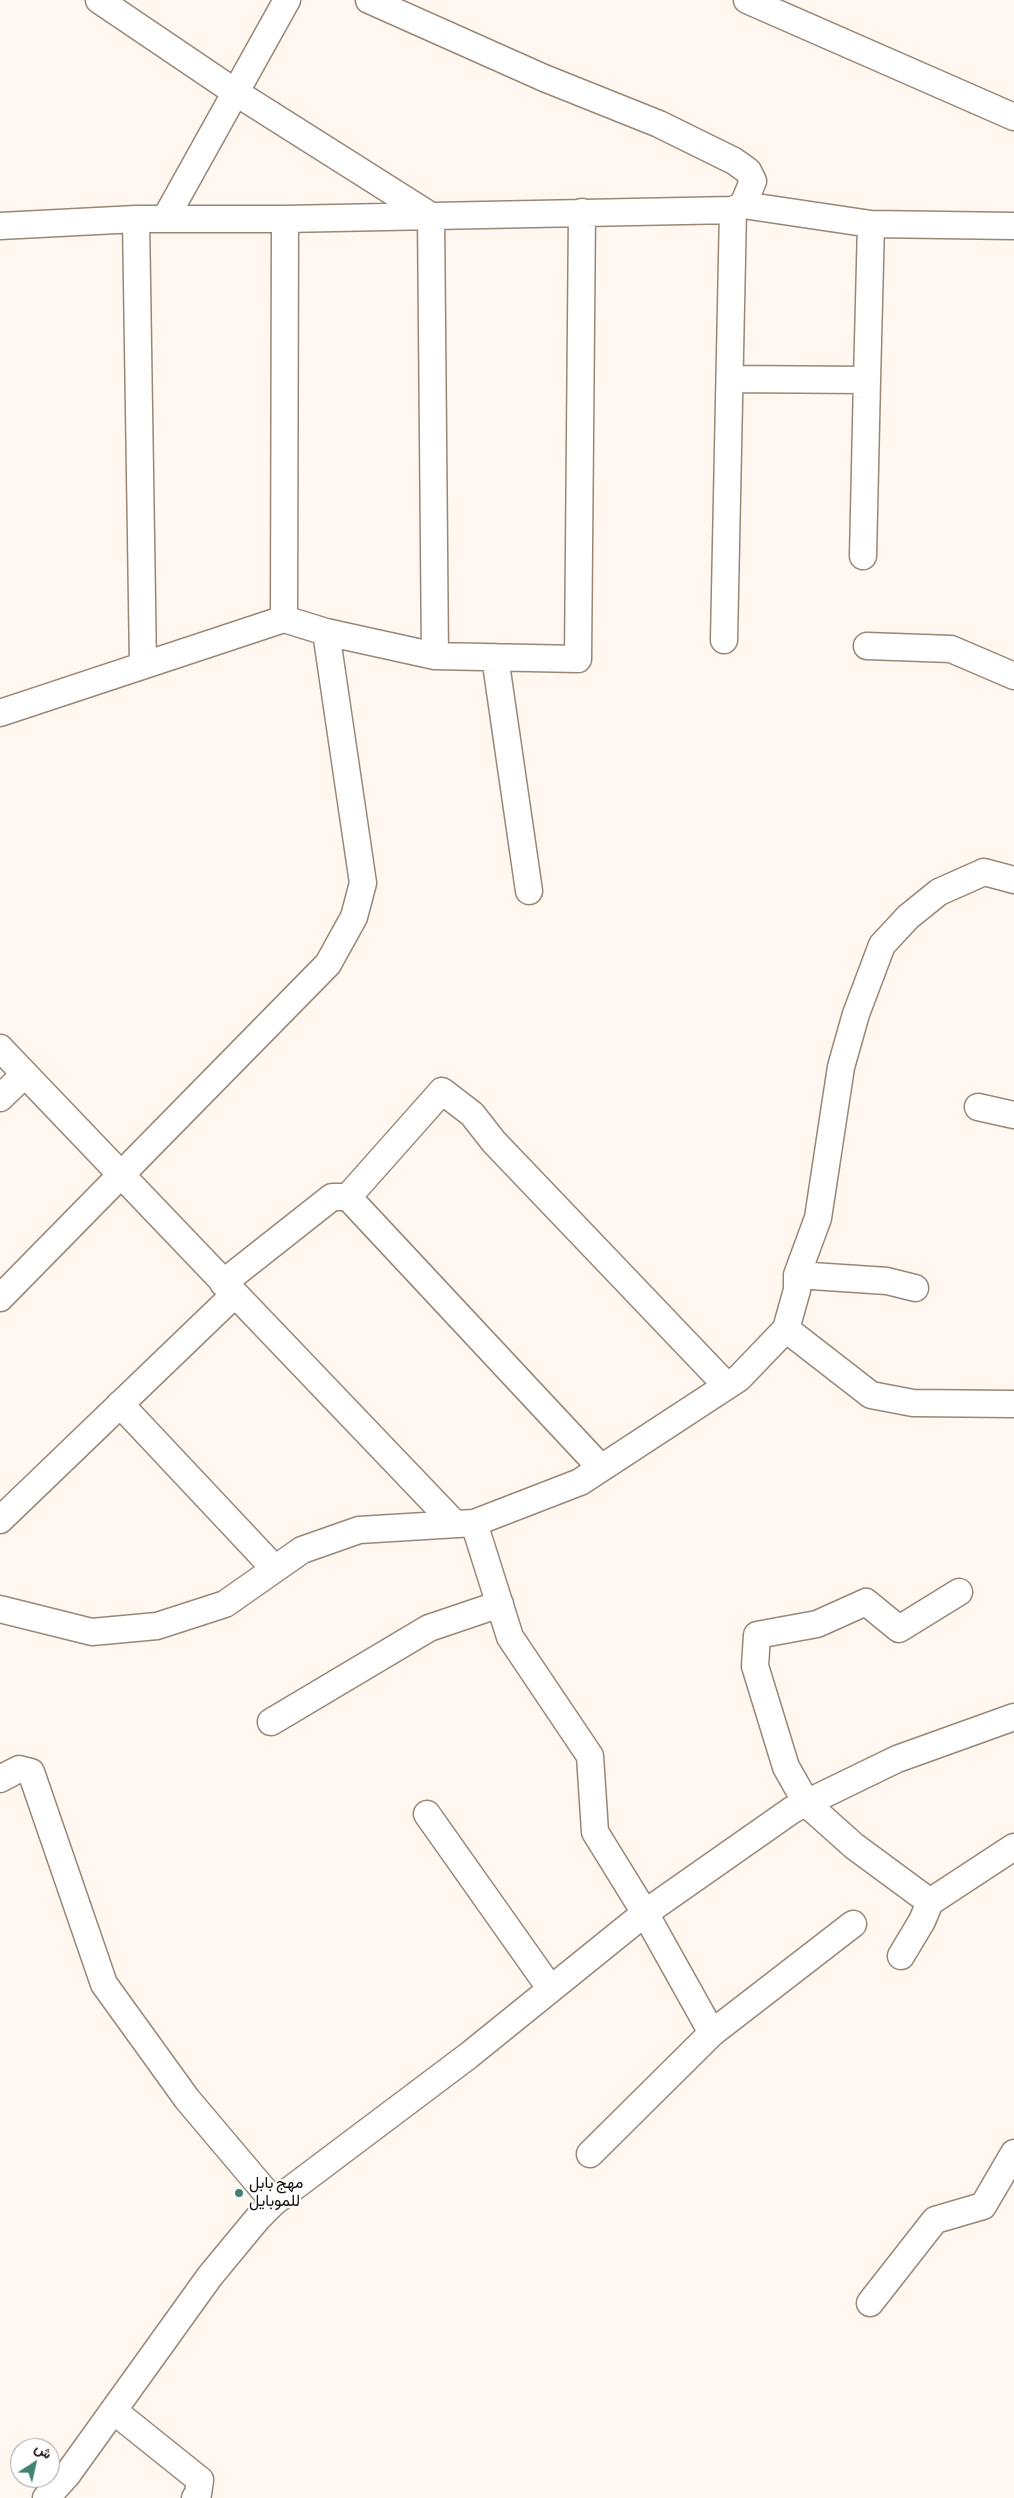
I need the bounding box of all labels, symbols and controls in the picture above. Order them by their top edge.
place label: مهج بابل للموبايل [249,2174,303,2212]
marker: مهج بابل للموبايل [233,2187,245,2199]
north arrow [10,2438,60,2488]
text: ش [32,2439,55,2463]

